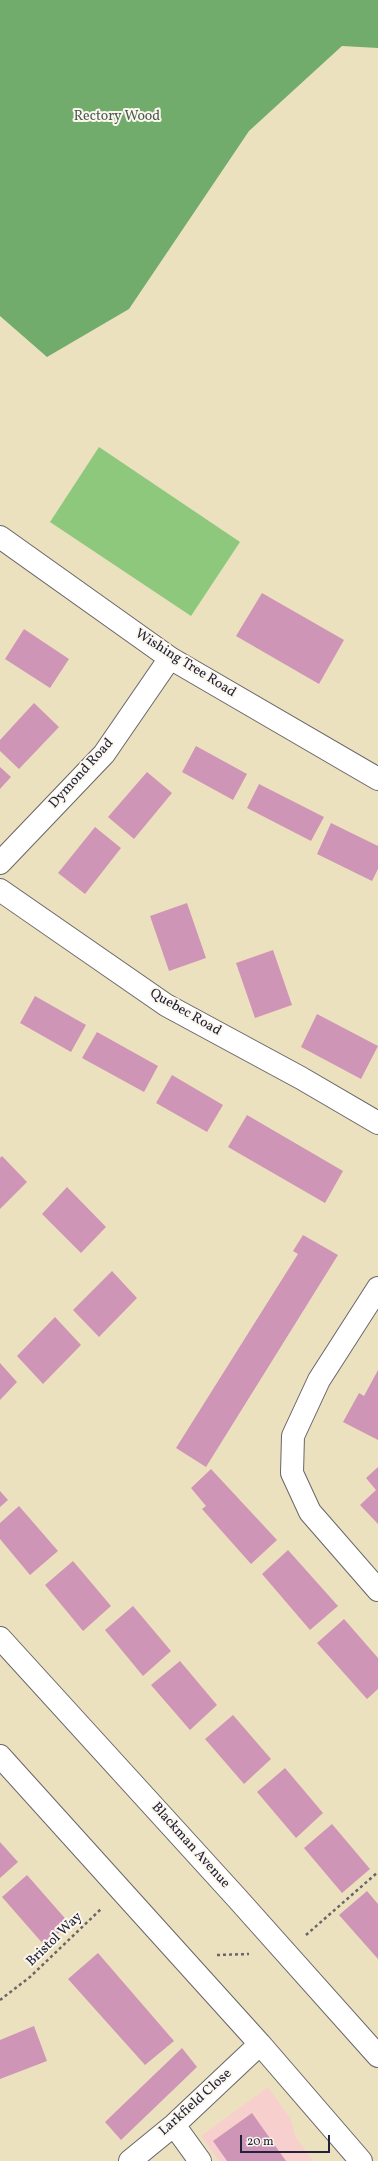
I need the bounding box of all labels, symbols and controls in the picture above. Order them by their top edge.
park label: Rectory Wood [74,109,160,125]
street label: Wishing Tree Road [131,626,239,702]
street label: Dymond Road [46,736,118,812]
street label: Quebec Road [146,986,224,1040]
street label: Blackman Avenue [147,1800,233,1892]
street label: Bristol Way [24,1909,86,1971]
street label: Larkfield Close [156,2066,236,2140]
scale bar [242,2127,332,2153]
text: 20 m [247,2134,274,2150]

